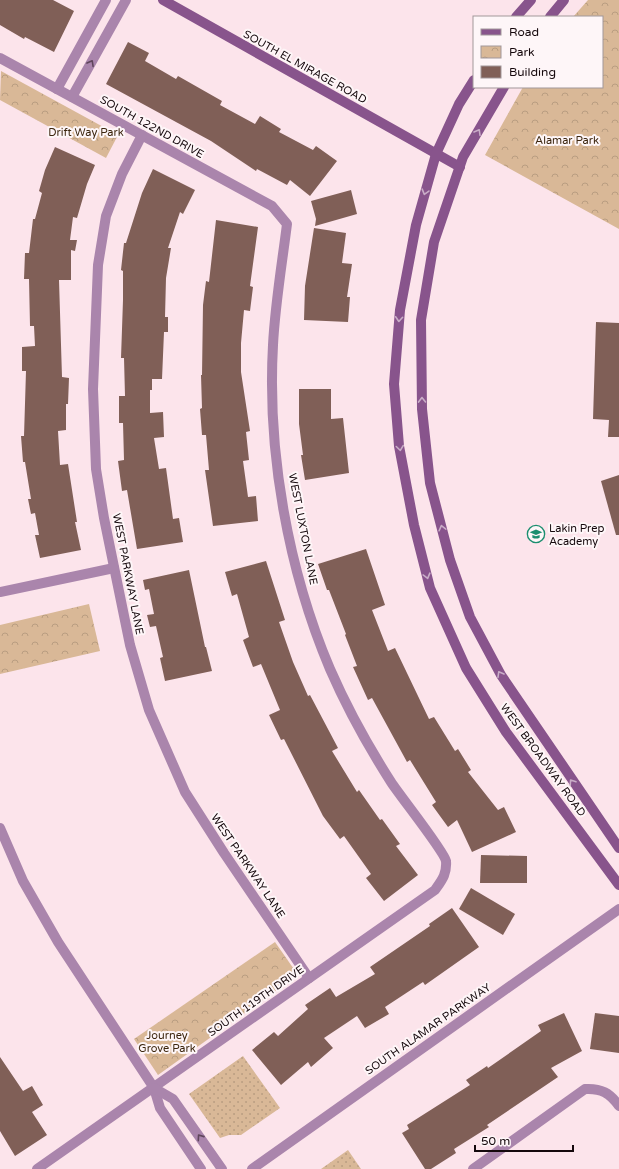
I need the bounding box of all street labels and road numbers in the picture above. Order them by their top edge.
street label: SOUTH EL MIRAGE ROAD [241,28,369,106]
street label: SOUTH 122ND DRIVE [98,93,206,161]
street label: WEST LUXTON LANE [286,472,320,586]
street label: WEST PARKWAY LANE [110,512,146,636]
street label: WEST BROADWAY ROAD [498,701,588,819]
street label: WEST PARKWAY LANE [208,811,288,921]
street label: SOUTH 119TH DRIVE [205,963,307,1039]
street label: SOUTH ALAMAR PARKWAY [363,981,493,1077]

